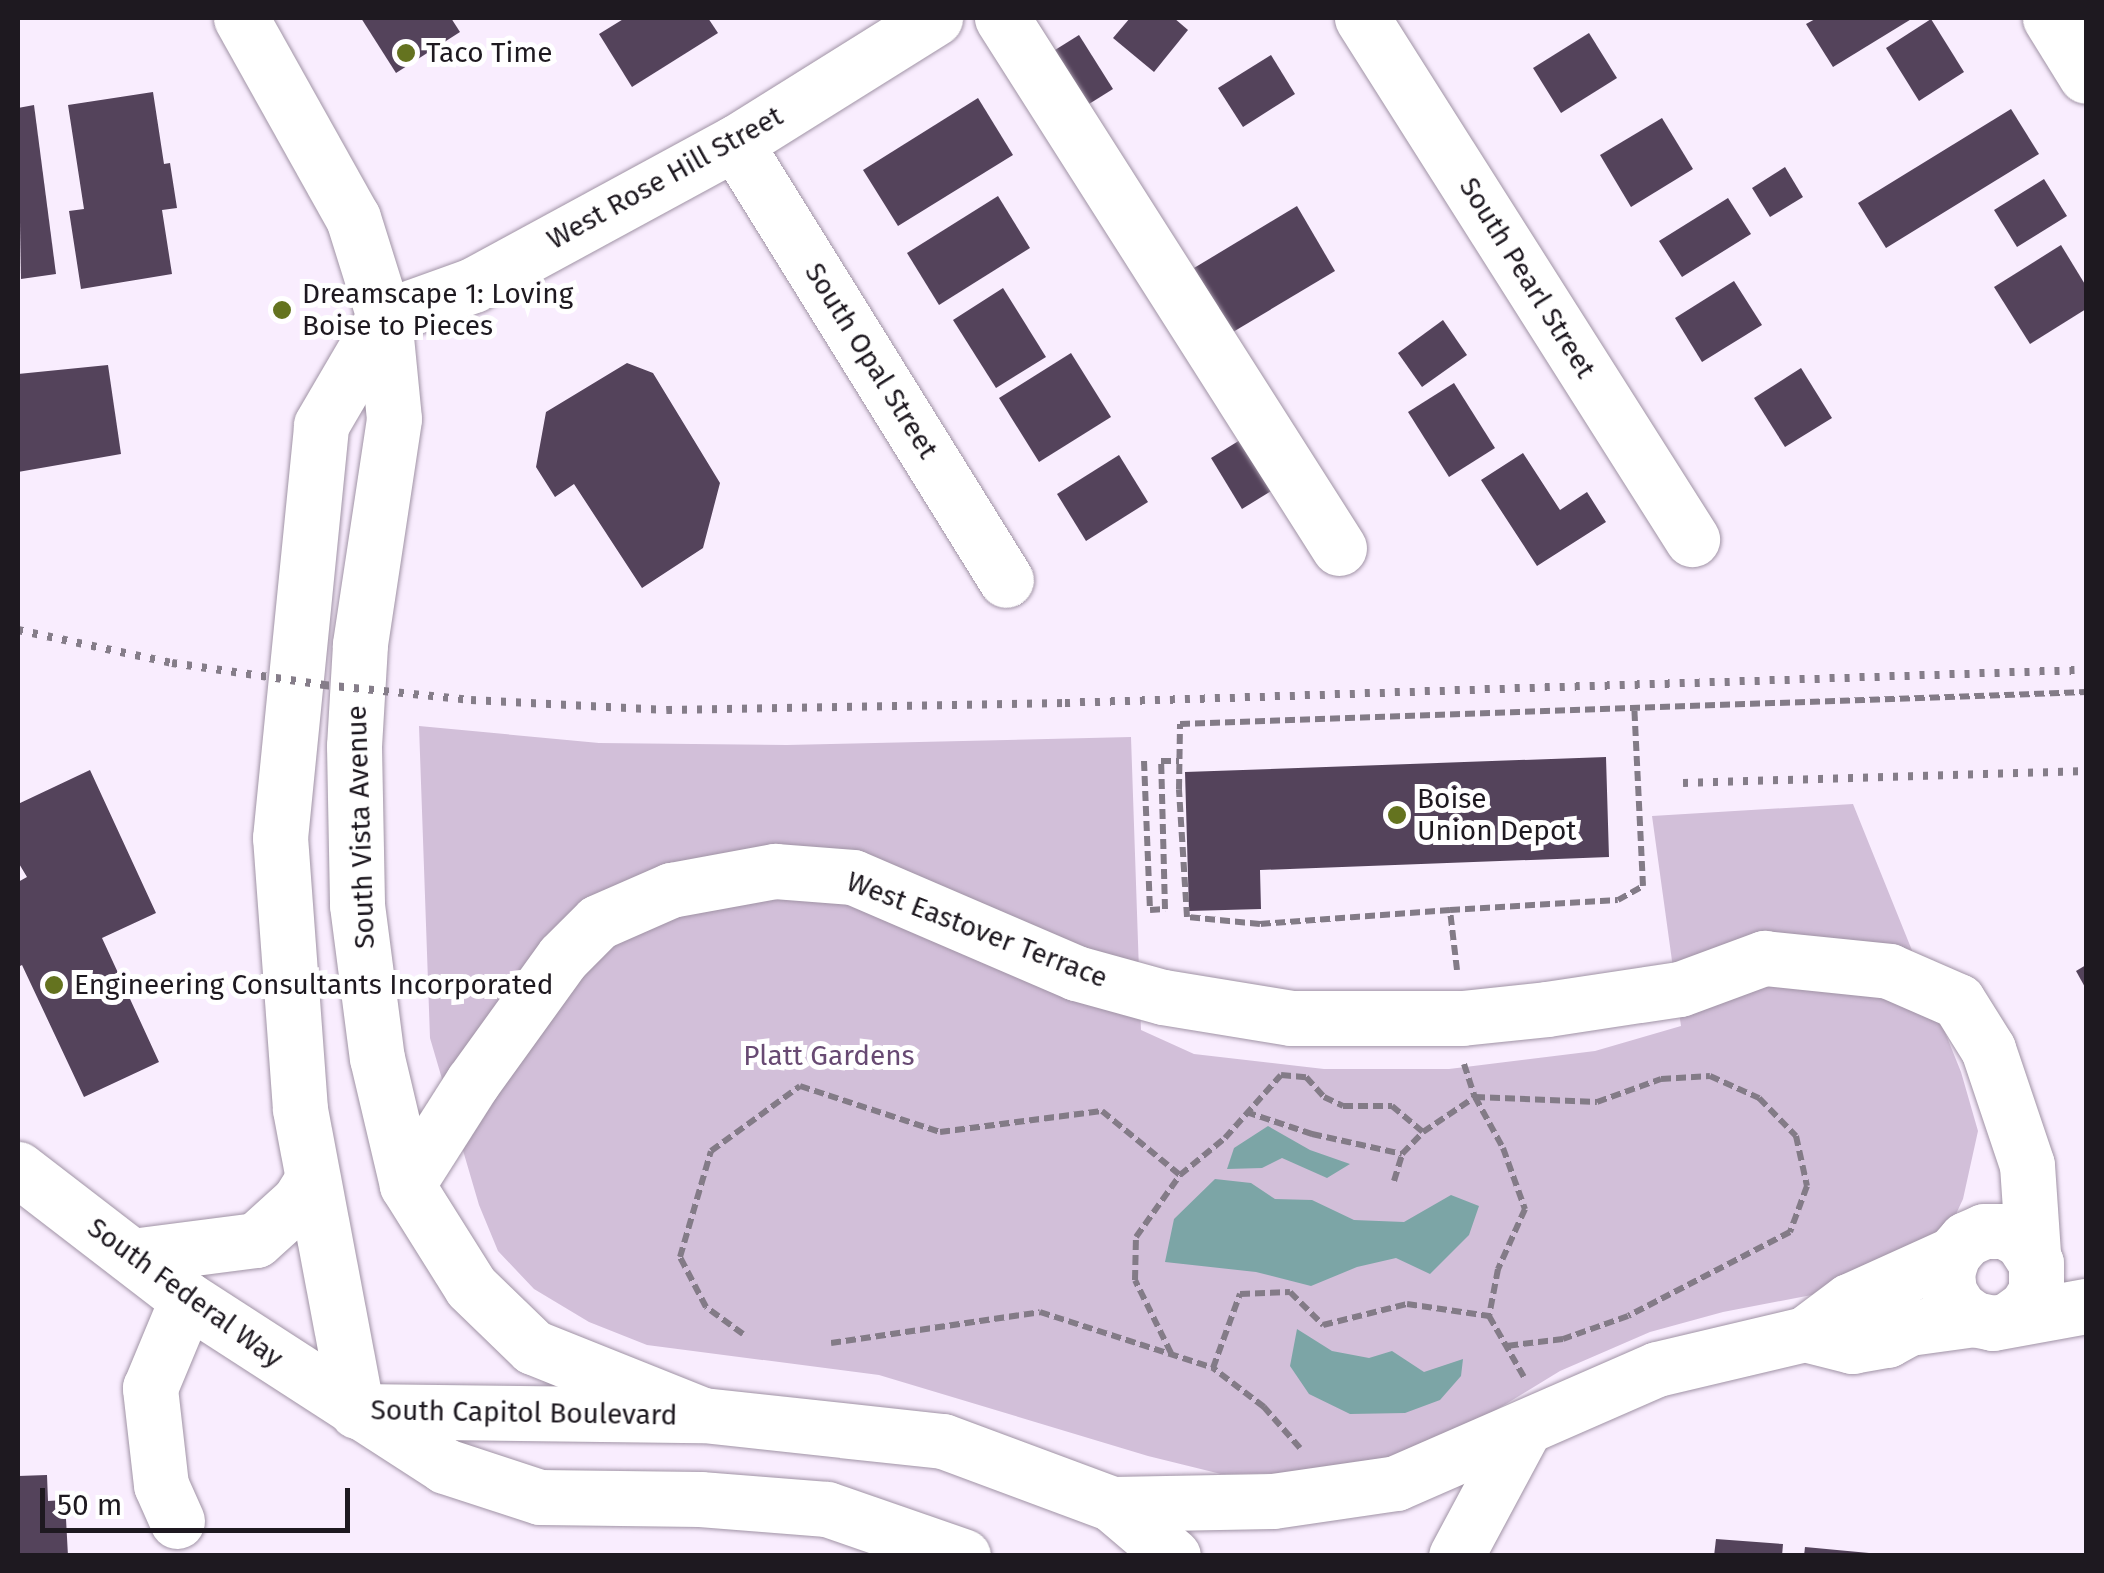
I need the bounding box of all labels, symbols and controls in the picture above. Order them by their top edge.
place label: Taco Time [426,36,553,70]
marker: Taco Time [395,42,417,64]
street label: West Rose Hill Street [541,99,789,257]
street label: South Pearl Street [1452,172,1602,384]
street label: South Opal Street [797,257,945,465]
place label: Dreamscape 1: Loving Boise to Pieces [302,277,573,343]
marker: Dreamscape 1: Loving Boise to Pieces [271,299,293,321]
street label: South Vista Avenue [340,705,382,949]
place label: Boise Union Depot [1417,782,1576,848]
marker: Boise Union Depot [1386,804,1408,826]
street label: West Eastover Terrace [842,865,1112,995]
place label: Engineering Consultants Incorporated [74,968,554,1002]
marker: Engineering Consultants Incorporated [43,974,65,996]
park label: Platt Gardens [743,1039,915,1073]
street label: South Federal Way [81,1211,289,1375]
street label: South Capitol Boulevard [370,1394,678,1432]
scale bar [45,1468,355,1530]
text: 50 m [57,1487,122,1523]

